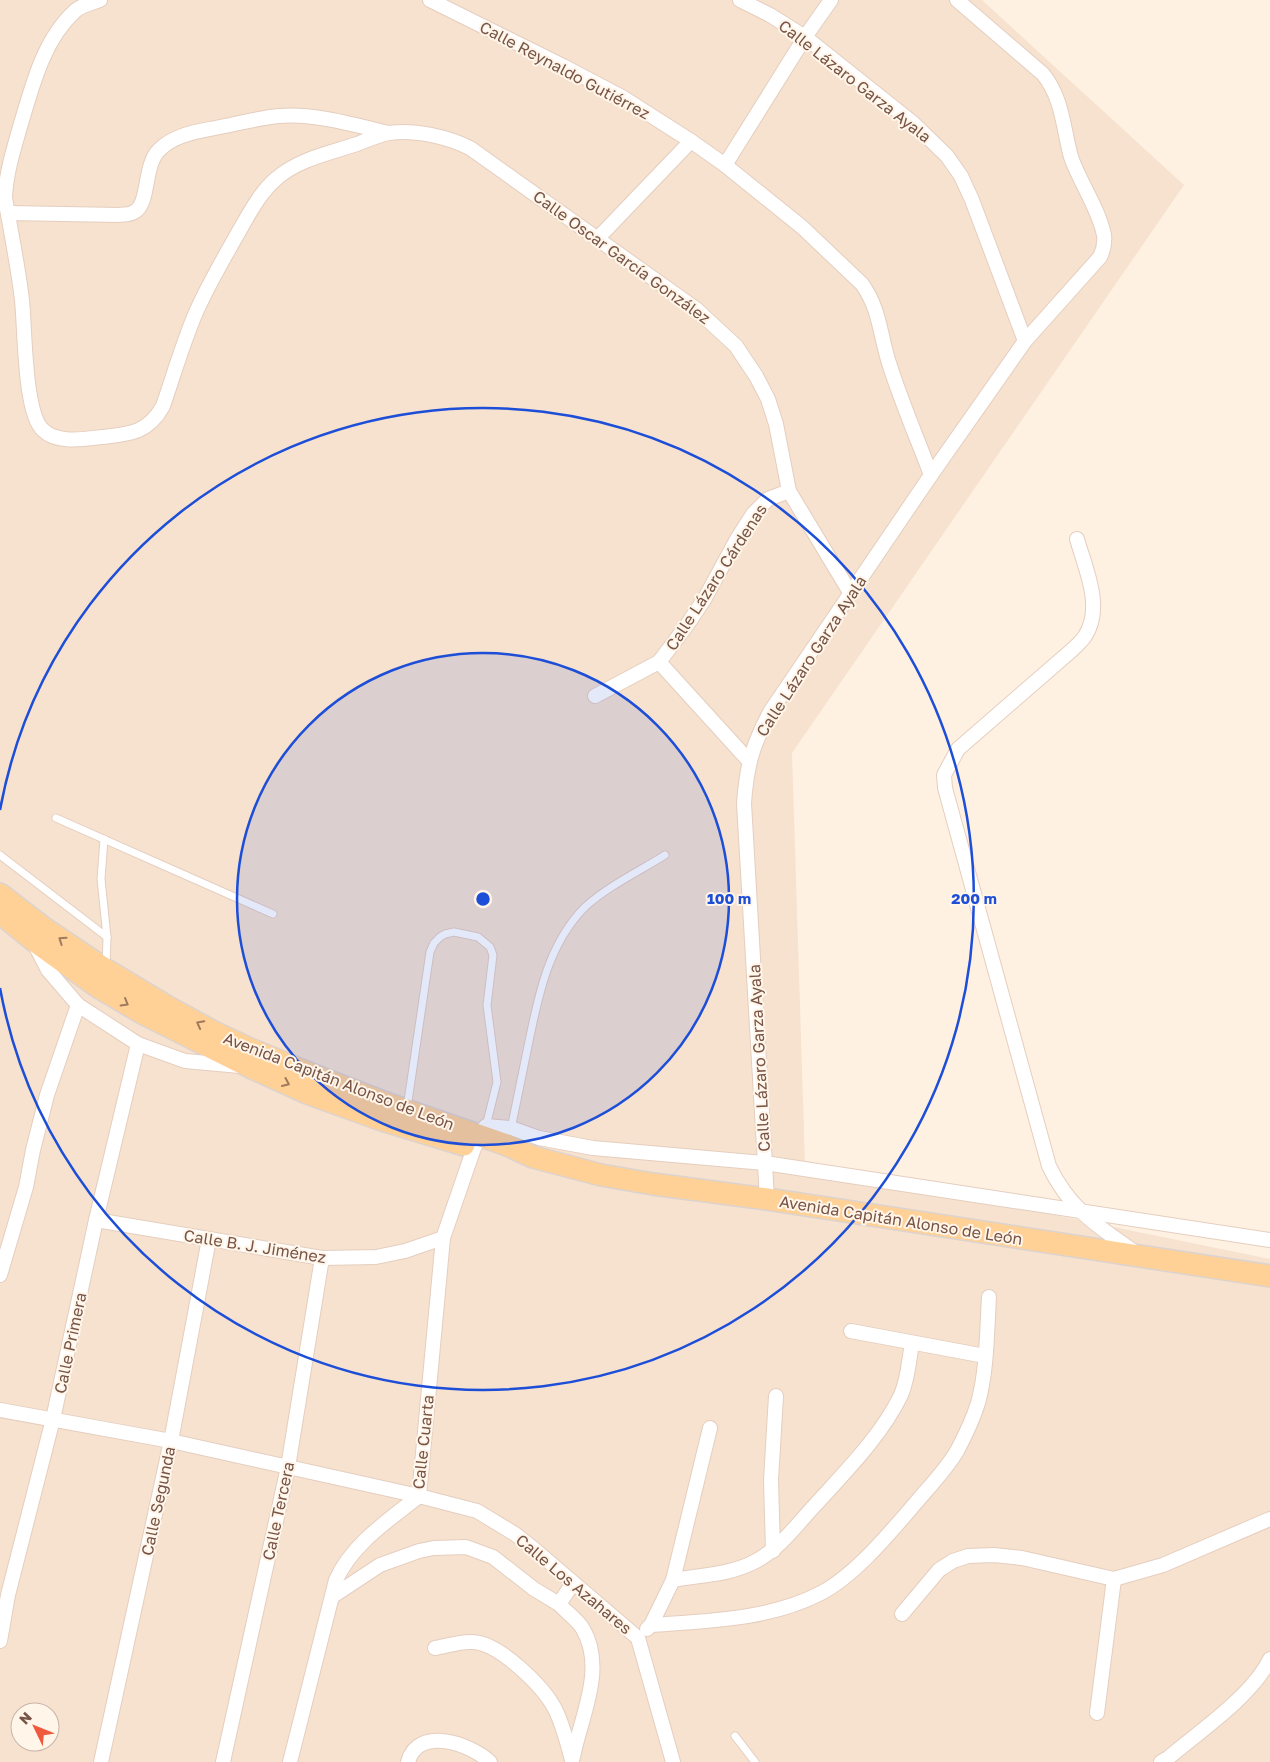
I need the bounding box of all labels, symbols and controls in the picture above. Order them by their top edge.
street label: Calle Lázaro Garza Ayala [775,15,935,147]
street label: Calle Reynaldo Gutiérrez [476,17,654,123]
street label: Calle Oscar García González [529,186,715,328]
street label: Calle Lázaro Cárdenas [661,500,771,654]
street label: Calle Lázaro Garza Ayala [751,572,871,740]
text: 100 m [707,889,751,907]
text: 200 m [951,889,997,907]
centre of rings [474,890,492,908]
one-way arrow [58,936,67,946]
street label: Calle Lázaro Garza Ayala [744,964,774,1152]
one-way arrow [119,996,128,1006]
one-way arrow [197,1021,206,1031]
street label: Avenida Capitán Alonso de León [221,1028,457,1134]
one-way arrow [281,1077,290,1088]
street label: Avenida Capitán Alonso de León [778,1191,1024,1249]
street label: Calle B. J. Jiménez [182,1225,328,1267]
street label: Calle Primera [50,1291,90,1395]
street label: Calle Cuarta [408,1394,438,1490]
street label: Calle Segunda [137,1445,179,1557]
street label: Calle Tercera [258,1460,298,1562]
street label: Calle Los Azahares [512,1530,636,1638]
north arrow [10,1702,60,1752]
text: N [15,1708,35,1727]

